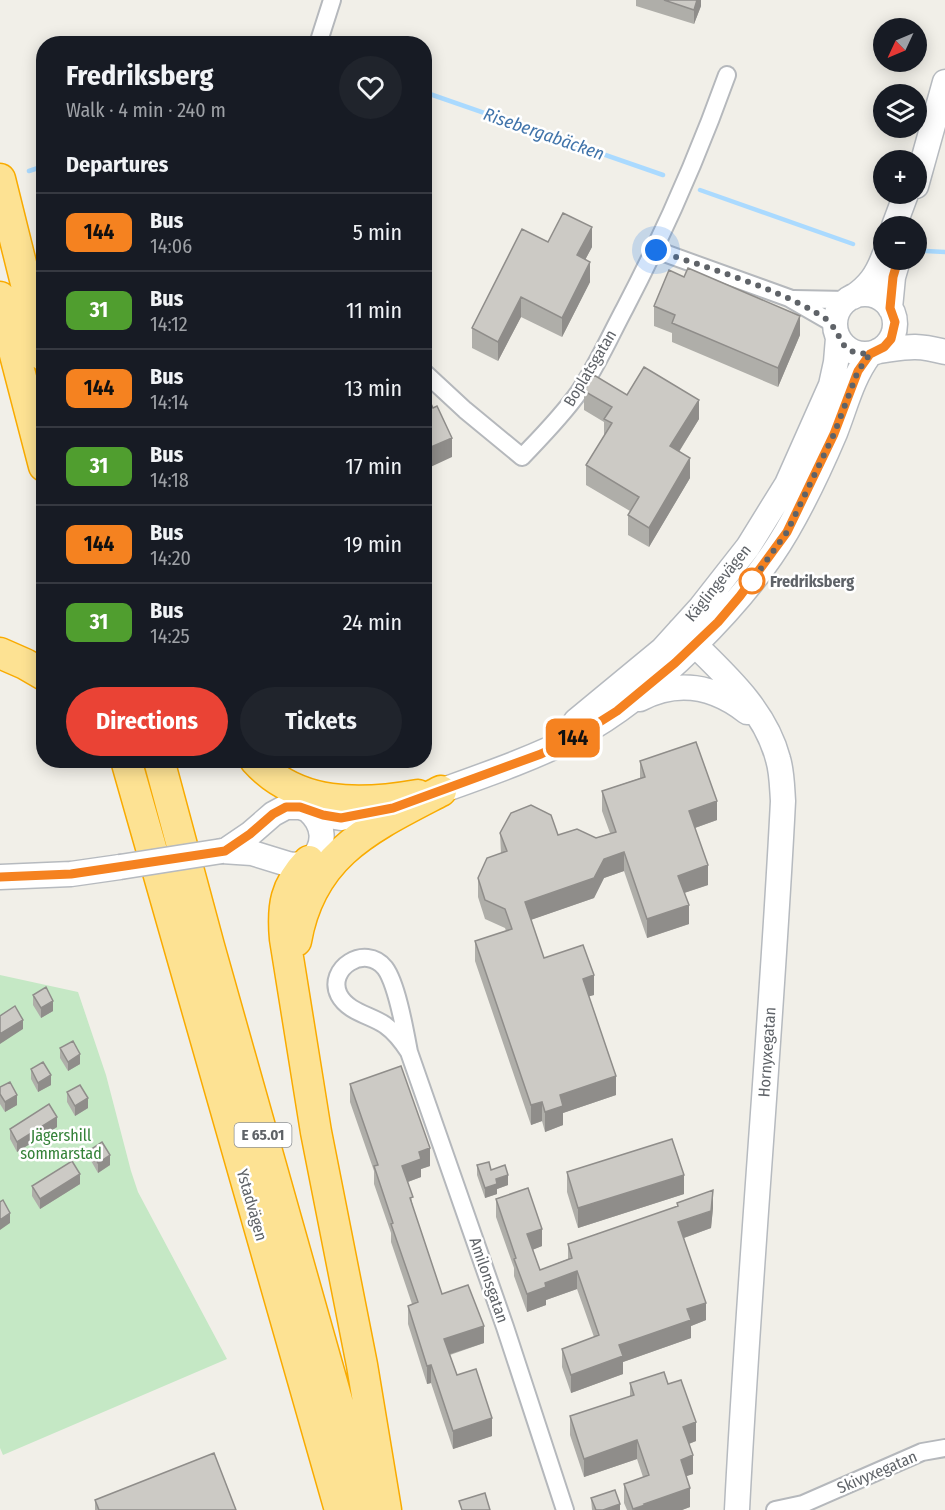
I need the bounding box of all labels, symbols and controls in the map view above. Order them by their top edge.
north arrow [873,18,927,72]
map controls [873,18,927,270]
button: heart [339,56,402,119]
text: Fredriksberg [66,59,213,92]
button: layers [873,84,927,138]
text: Walk · 4 min · 240 m [66,98,226,122]
water label: Risebergabäcken [481,103,607,165]
button: + [873,150,927,204]
text: Departures [66,151,168,178]
text: Bus [150,207,183,234]
button: − [873,216,927,270]
text: 144 [84,219,114,245]
text: 5 min [353,219,402,246]
text: 14:06 [150,234,192,258]
your location [641,235,671,265]
text: Bus [150,285,183,312]
text: 31 [90,297,108,323]
text: 11 min [346,297,402,324]
text: 14:12 [150,312,188,336]
street label: Boplatsgatan [560,326,620,410]
text: Bus [150,363,183,390]
text: 144 [84,375,114,401]
text: 13 min [344,375,402,402]
text: 14:14 [150,390,188,414]
text: Bus [150,441,183,468]
text: 31 [90,453,108,479]
text: 17 min [345,453,402,480]
text: 14:18 [150,468,189,492]
text: Bus [150,519,183,546]
text: 144 [84,531,114,557]
text: 19 min [344,531,402,558]
street label: Käglingevägen [681,541,755,625]
text: 14:20 [150,546,191,570]
marker: Fredriksberg [739,568,765,594]
place label: Fredriksberg [770,572,854,591]
text: Bus [150,597,183,624]
text: 31 [90,609,108,635]
text: 24 min [343,609,402,636]
text: 14:25 [150,624,190,648]
button: Directions [66,687,228,756]
button: Tickets [240,687,402,756]
line badge: 144 [538,718,608,758]
text: 144 [558,725,588,751]
street label: Hornyxegatan [754,1006,780,1098]
road number: E 65.01 [234,1123,292,1147]
park label: Jägershill sommarstad [20,1126,102,1163]
street label: Ystadvägen [233,1167,271,1243]
street label: Amilonsgatan [466,1235,512,1325]
street label: Skivyxegatan [834,1447,920,1497]

